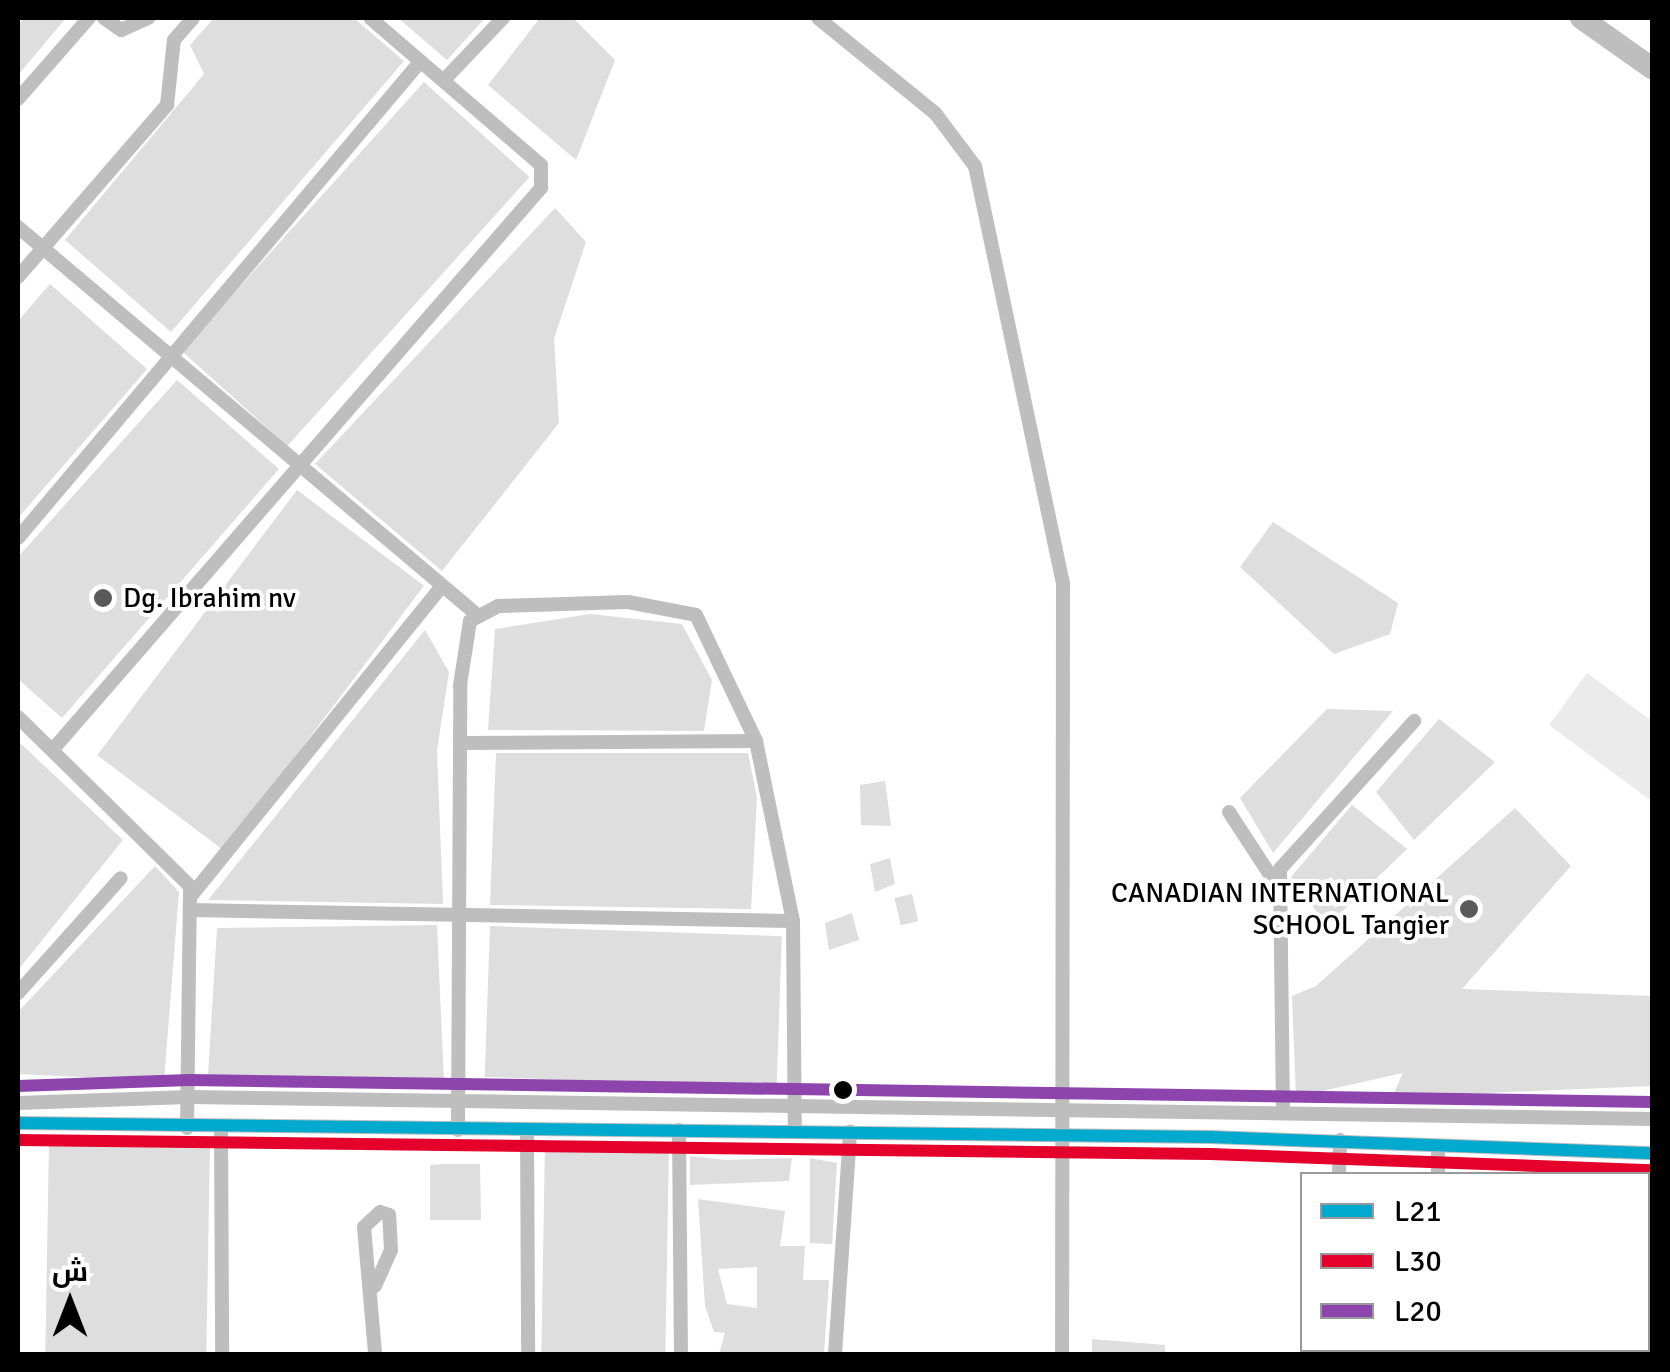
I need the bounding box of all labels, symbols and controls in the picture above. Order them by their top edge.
place label: Dg. Ibrahim nv [123,581,296,615]
marker: Dg. Ibrahim nv [92,587,114,609]
place label: CANADIAN INTERNATIONAL SCHOOL Tangier [1111,876,1449,942]
marker: CANADIAN INTERNATIONAL SCHOOL Tangier [1458,898,1480,920]
unlabelled marker [833,1080,853,1100]
legend [1300,1172,1650,1352]
text: L21 [1394,1193,1442,1230]
text: L30 [1394,1243,1442,1280]
north arrow [20,1252,120,1352]
text: ش [52,1255,88,1289]
text: L20 [1394,1293,1442,1330]

